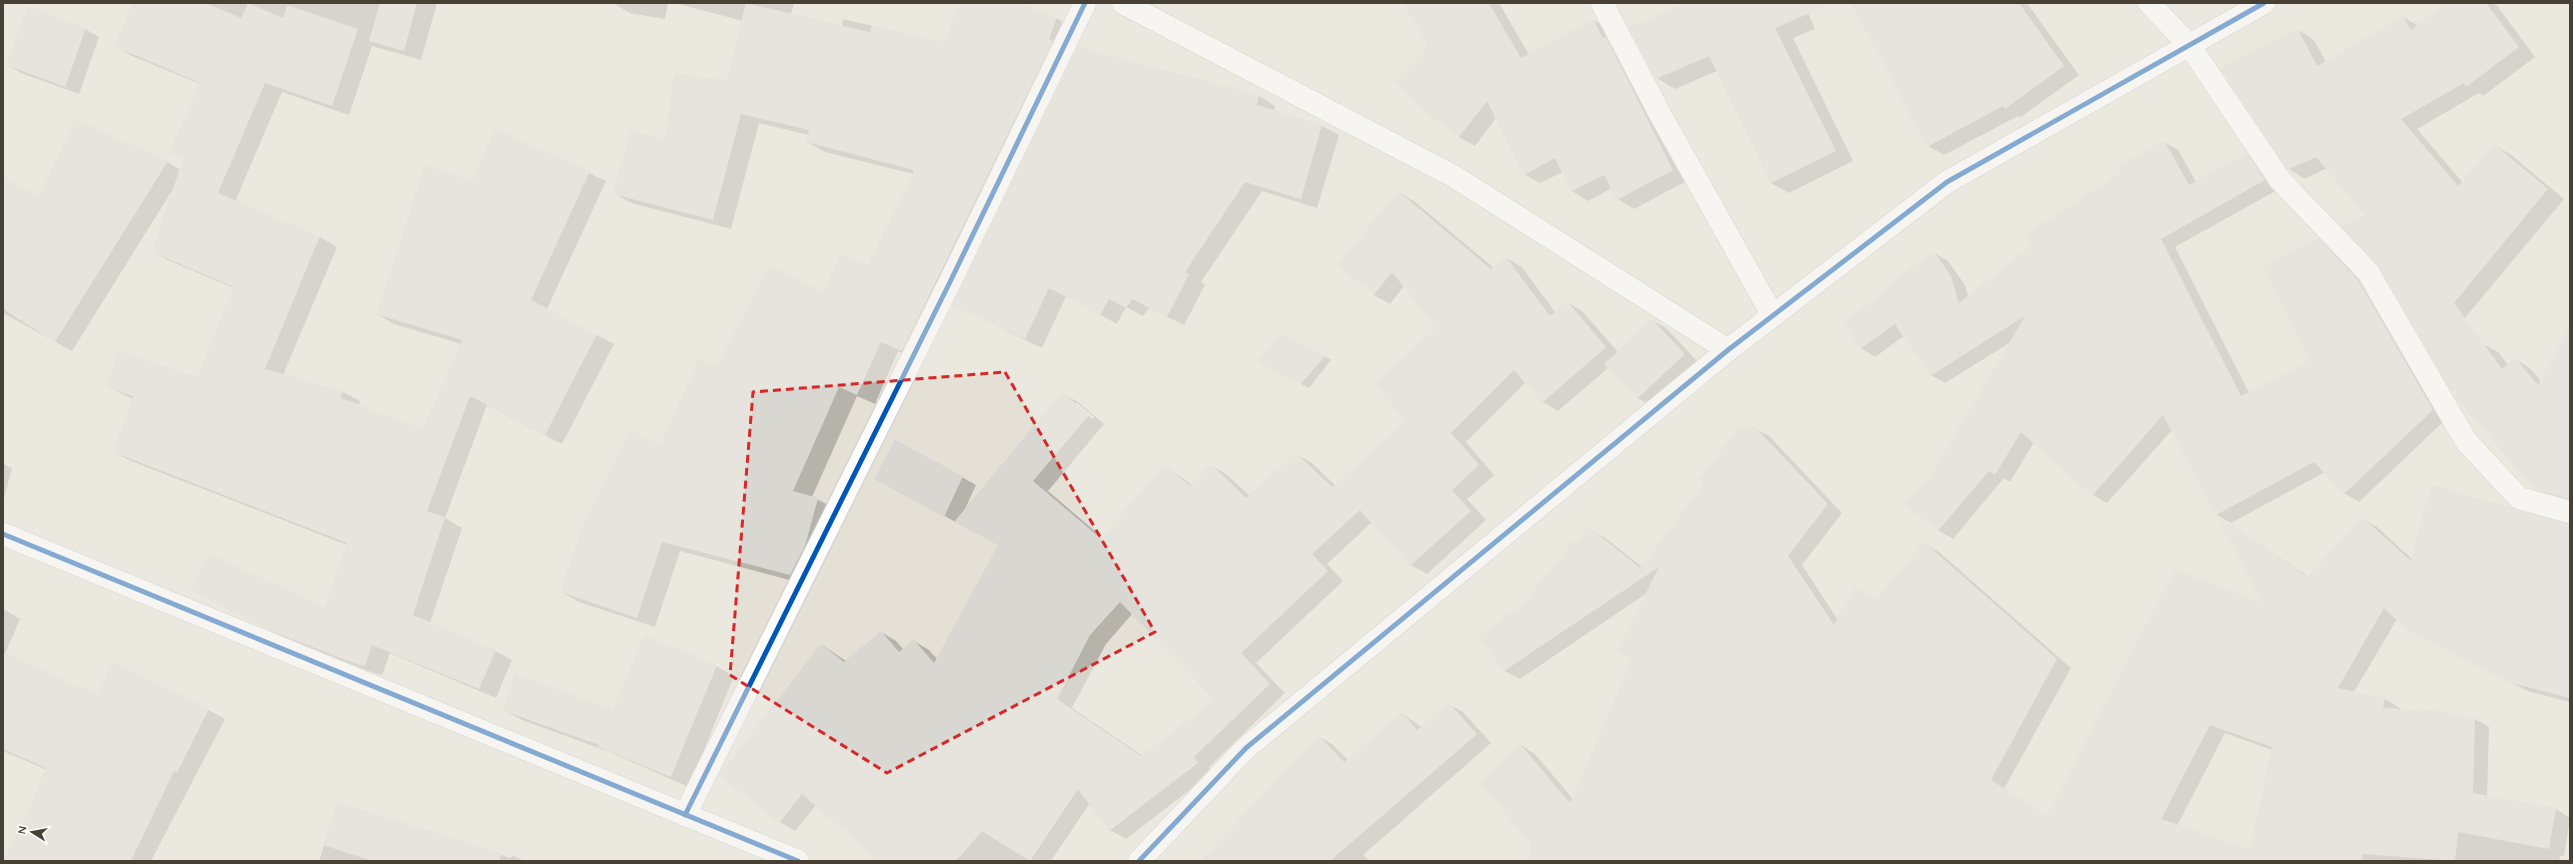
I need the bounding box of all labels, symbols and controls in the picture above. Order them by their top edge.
north arrow [12,812,52,852]
text: N [15,825,30,835]

